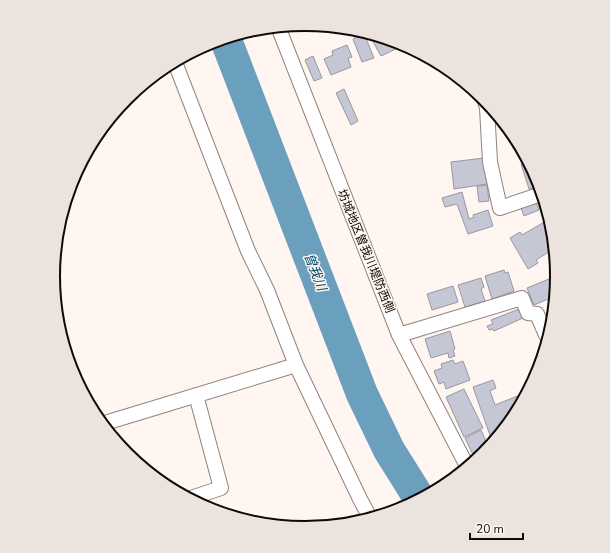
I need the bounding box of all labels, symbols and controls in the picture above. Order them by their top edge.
street label: 坊城地区曽我川堤防西側 [334,187,398,315]
water label: 曽我川 [300,251,331,295]
scale bar [470,515,523,541]
text: 20 m [476,521,504,537]

